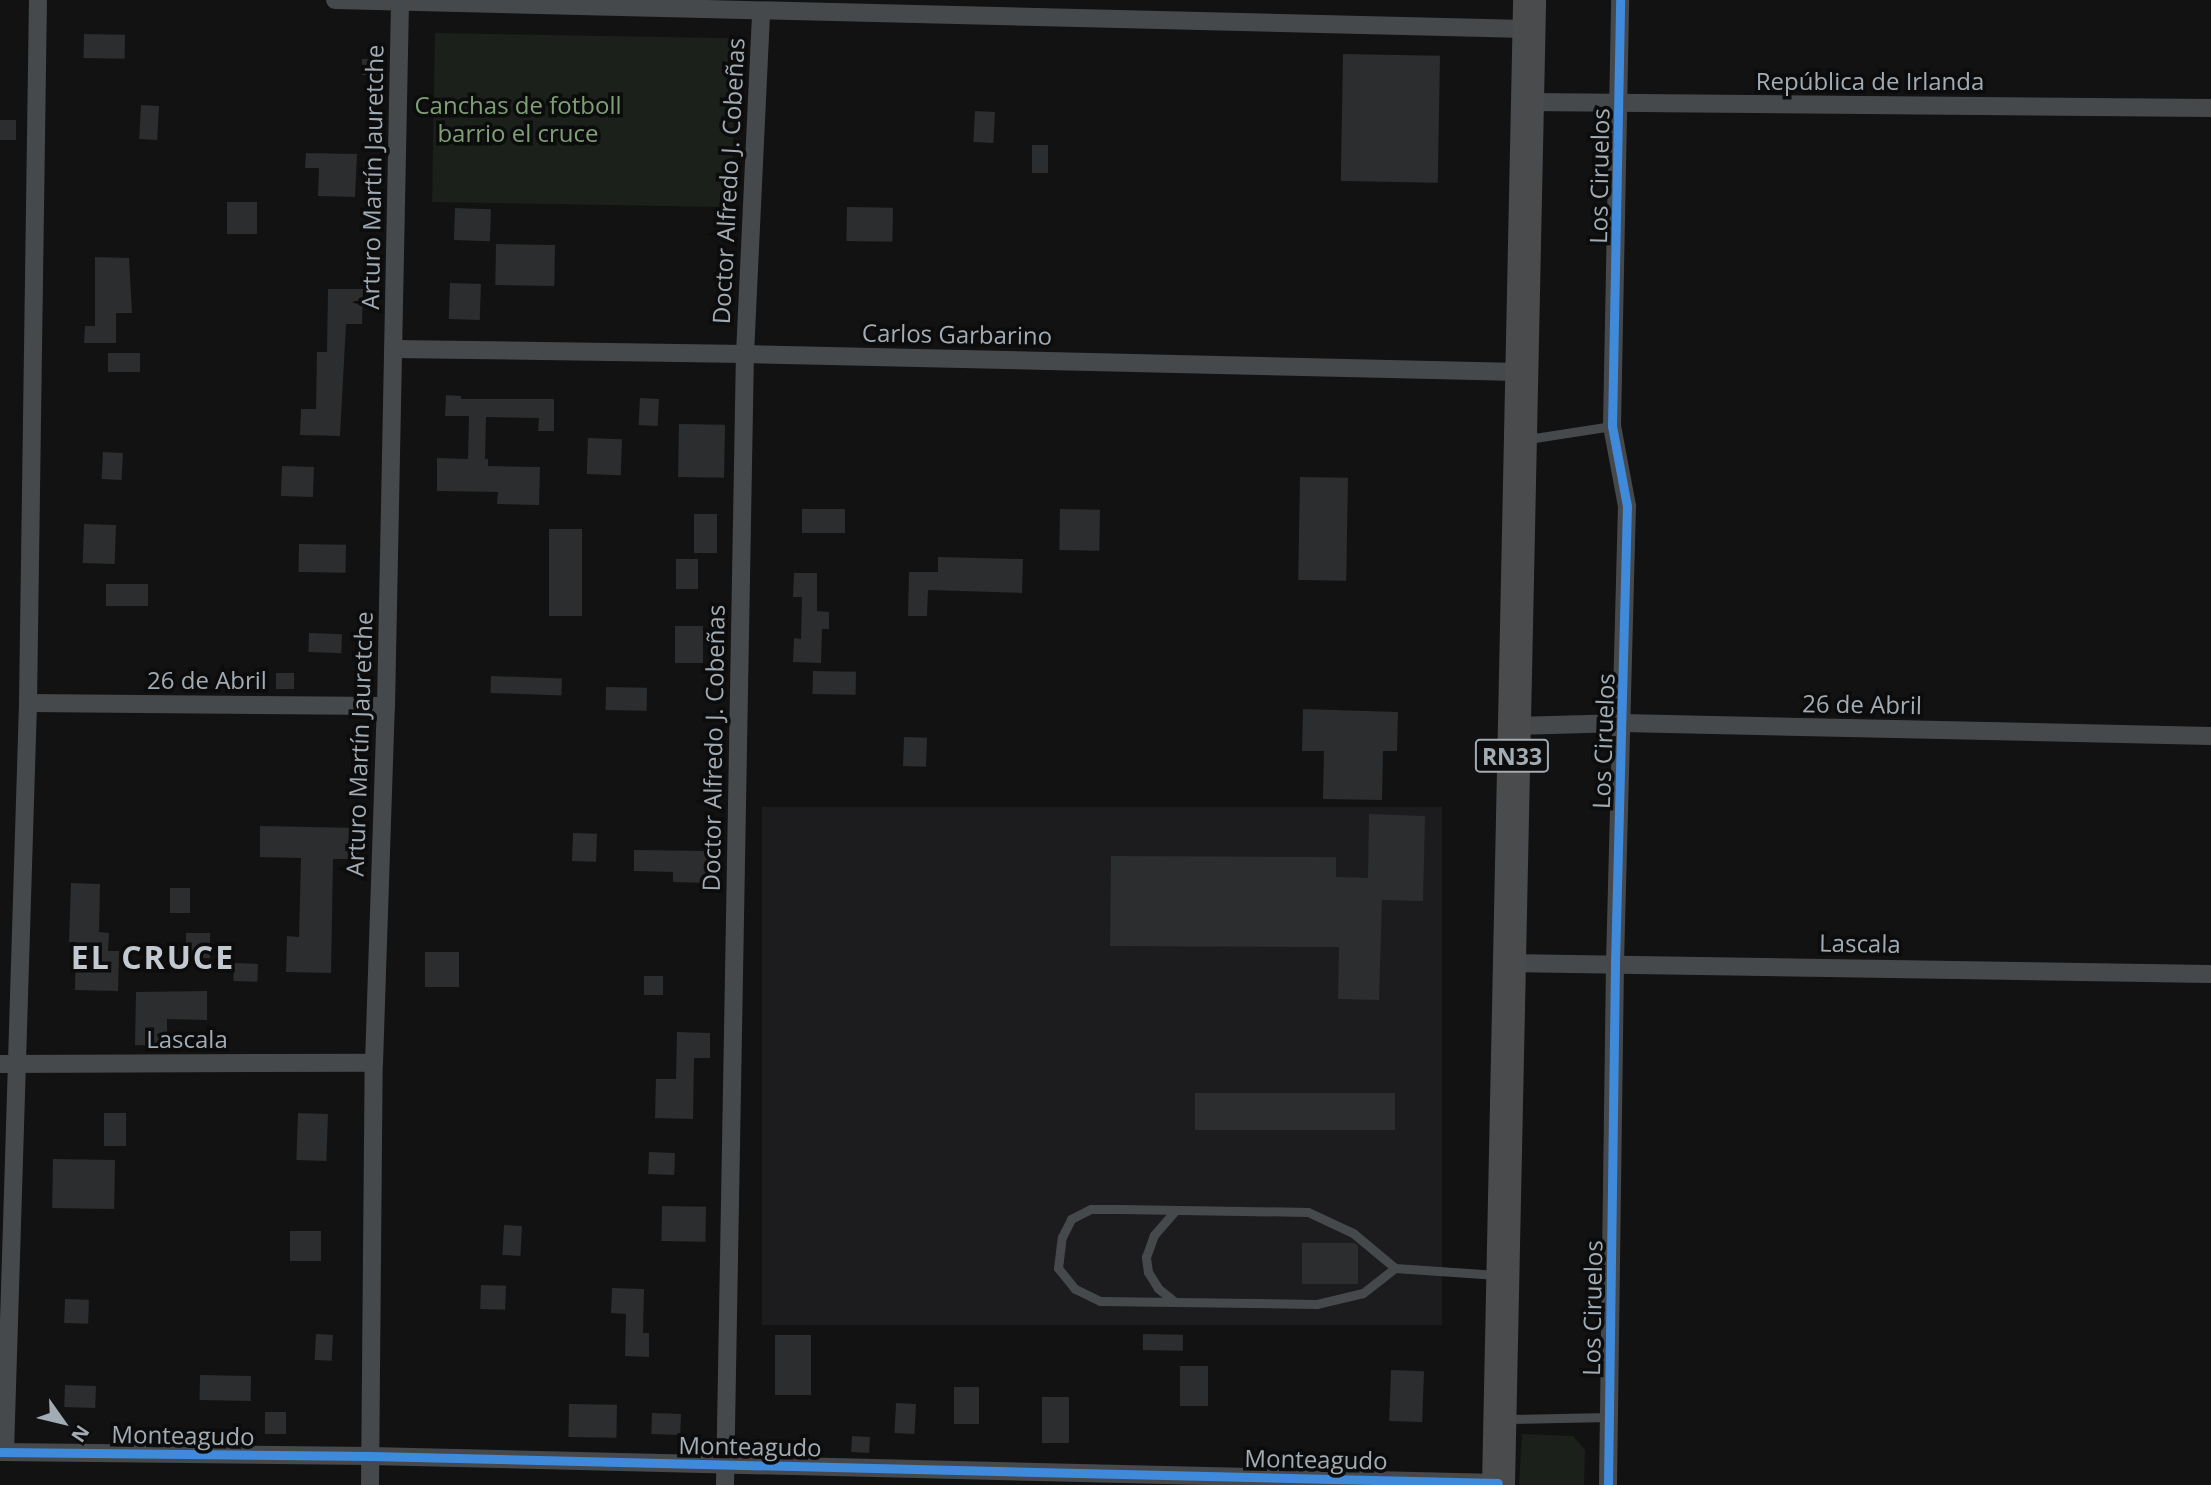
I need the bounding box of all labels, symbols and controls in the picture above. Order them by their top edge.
street label: Doctor Alfredo J. Cobeñas [706,37,750,325]
street label: Arturo Martín Jauretche [355,44,389,310]
street label: República de Irlanda [1756,67,1984,95]
park label: Canchas de fotboll barrio el cruce [414,91,622,147]
street label: Los Ciruelos [1583,108,1615,244]
street label: Carlos Garbarino [862,318,1052,350]
street label: Doctor Alfredo J. Cobeñas [696,605,730,891]
street label: Arturo Martín Jauretche [340,611,378,877]
street label: 26 de Abril [147,666,267,694]
street label: Los Ciruelos [1586,673,1620,809]
street label: 26 de Abril [1802,689,1922,719]
road number: RN33 [1474,736,1550,776]
street label: Lascala [1819,928,1901,958]
district label: EL CRUCE [72,938,234,976]
street label: Lascala [146,1025,228,1053]
street label: Los Ciruelos [1576,1240,1608,1376]
north arrow [28,1387,98,1457]
street label: Monteagudo [111,1419,255,1451]
text: N [65,1420,96,1447]
street label: Monteagudo [678,1430,822,1462]
street label: Monteagudo [1244,1443,1388,1475]

